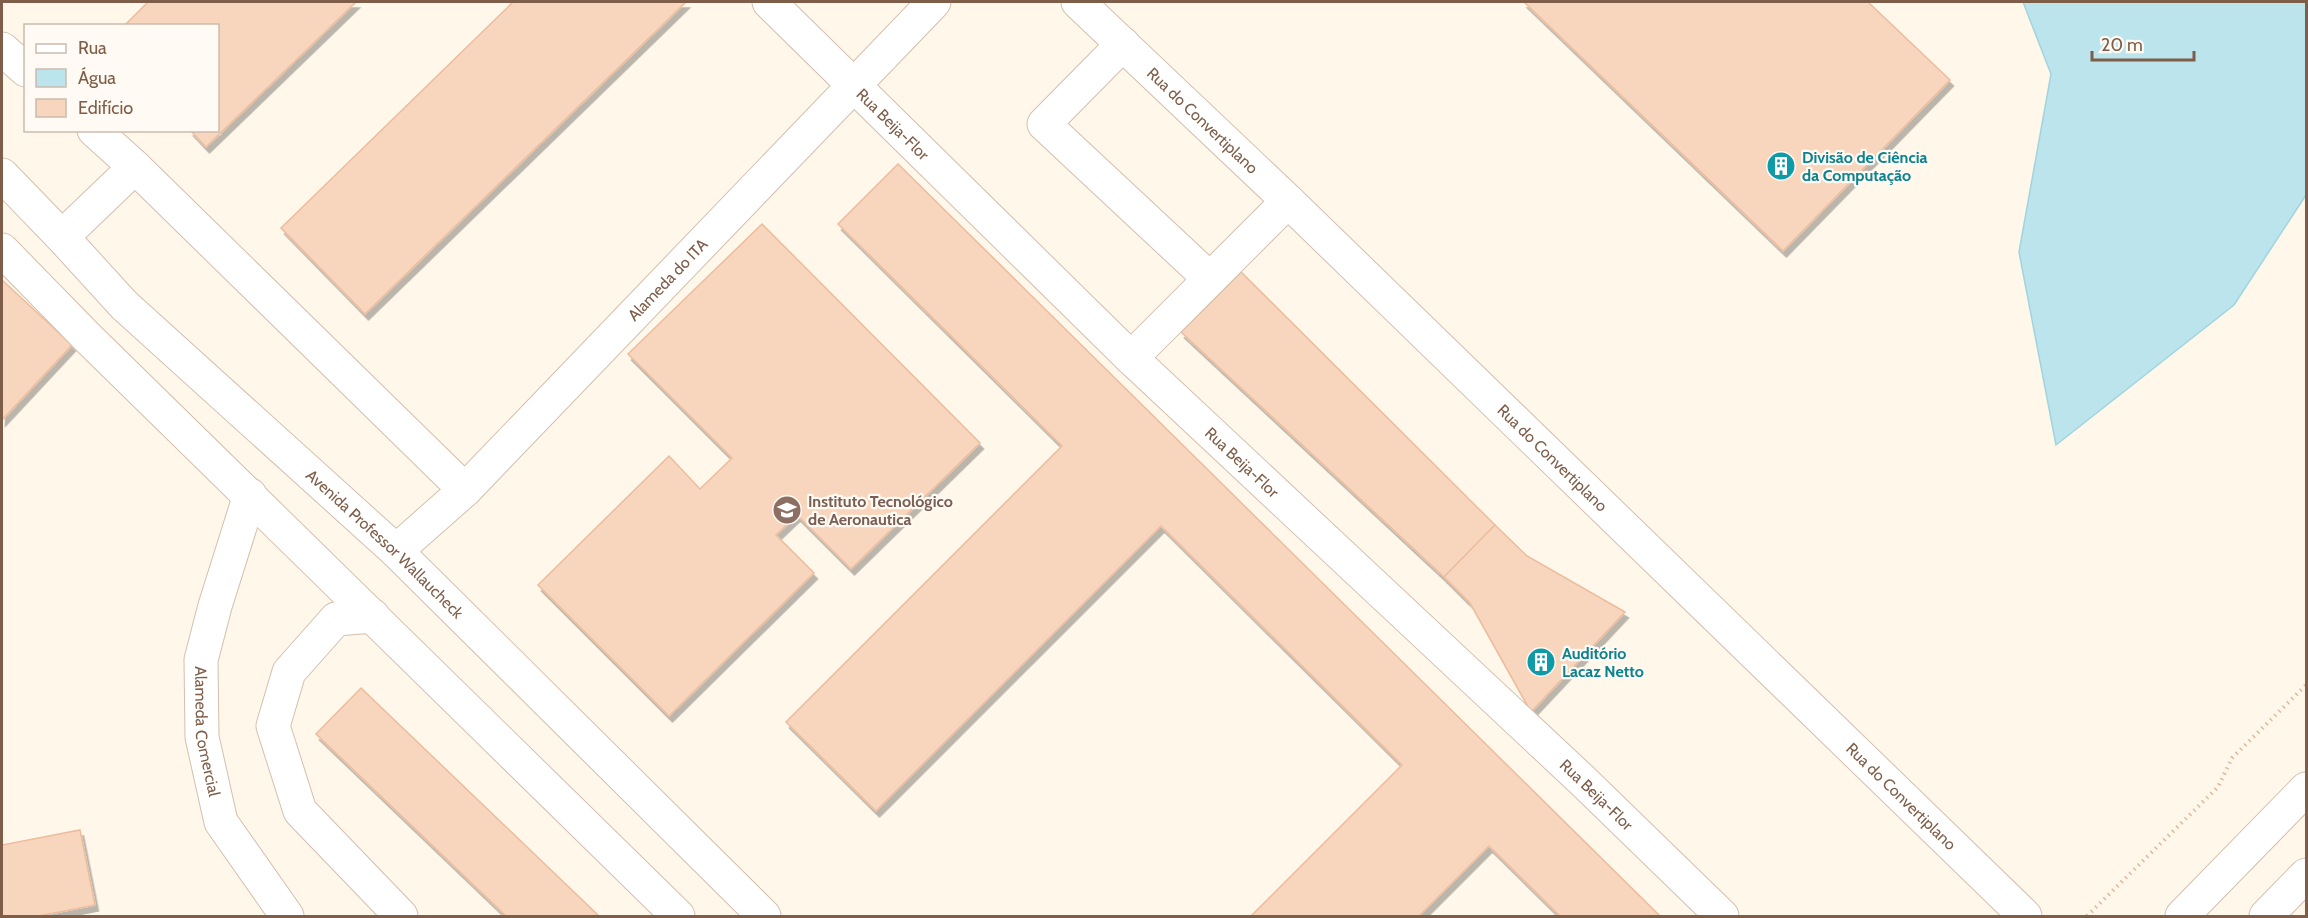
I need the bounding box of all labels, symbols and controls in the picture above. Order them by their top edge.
legend [24,24,219,132]
scale bar [2092,24,2194,62]
text: 20 m [2101,34,2143,56]
text: Rua [78,37,107,59]
street label: Rua do Convertiplano [1143,63,1262,177]
text: Água [78,67,116,89]
street label: Rua Beija-Flor [853,84,934,164]
text: Edifício [78,97,133,119]
place label: Divisão de Ciência da Computação [1802,148,1928,185]
building icon: Divisão de Ciência da Computação [1765,150,1797,182]
street label: Alameda do ITA [623,234,711,325]
street label: Rua do Convertiplano [1494,400,1612,515]
street label: Rua Beija-Flor [1201,423,1284,502]
street label: Avenida Professor Wallaucheck [302,465,468,623]
place label: Instituto Tecnológico de Aeronautica [808,492,953,529]
school or university icon: Instituto Tecnológico de Aeronautica [771,494,803,526]
place label: Auditório Lacaz Netto [1562,644,1644,681]
building icon: Auditório Lacaz Netto [1525,646,1557,678]
street label: Alameda Comercial [192,666,225,798]
street label: Rua do Convertiplano [1843,739,1960,854]
street label: Rua Beija-Flor [1556,755,1638,835]

